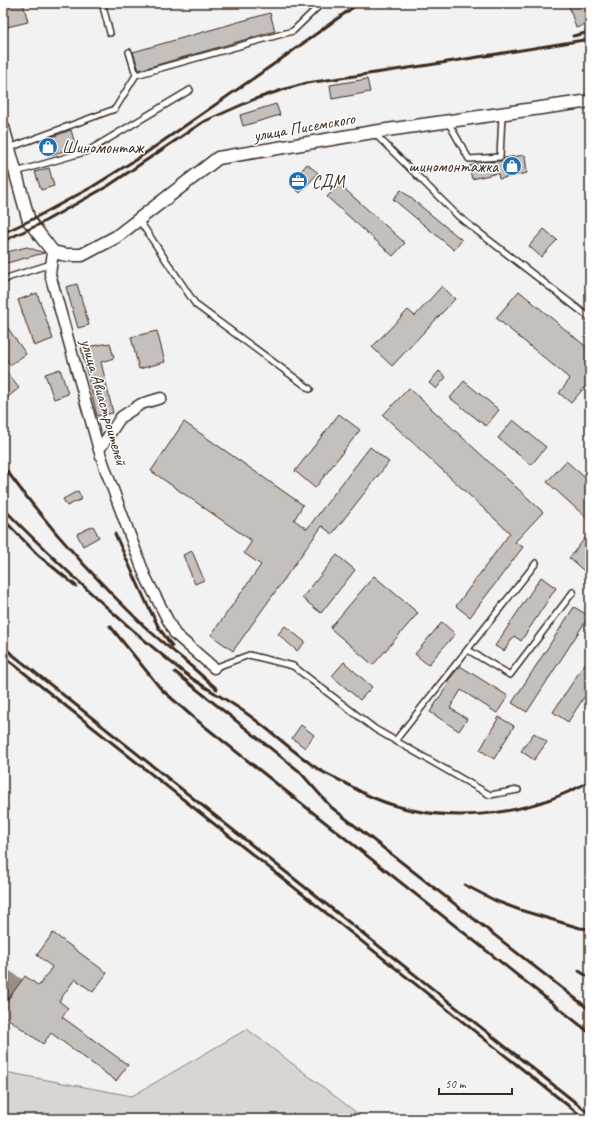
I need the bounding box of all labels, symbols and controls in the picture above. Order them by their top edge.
street label: улица Писемского [251,108,357,146]
shop icon: Шиномонтаж [37,136,59,158]
place label: Шиномонтаж [62,137,146,158]
shop icon: шиномонтажка [501,155,523,177]
place label: шиномонтажка [408,156,499,177]
office icon: СДМ [287,170,309,192]
place label: СДМ [312,171,346,192]
street label: улица Авиастроителей [76,335,132,469]
scale bar [439,1070,512,1096]
text: 50 m [445,1076,467,1092]

